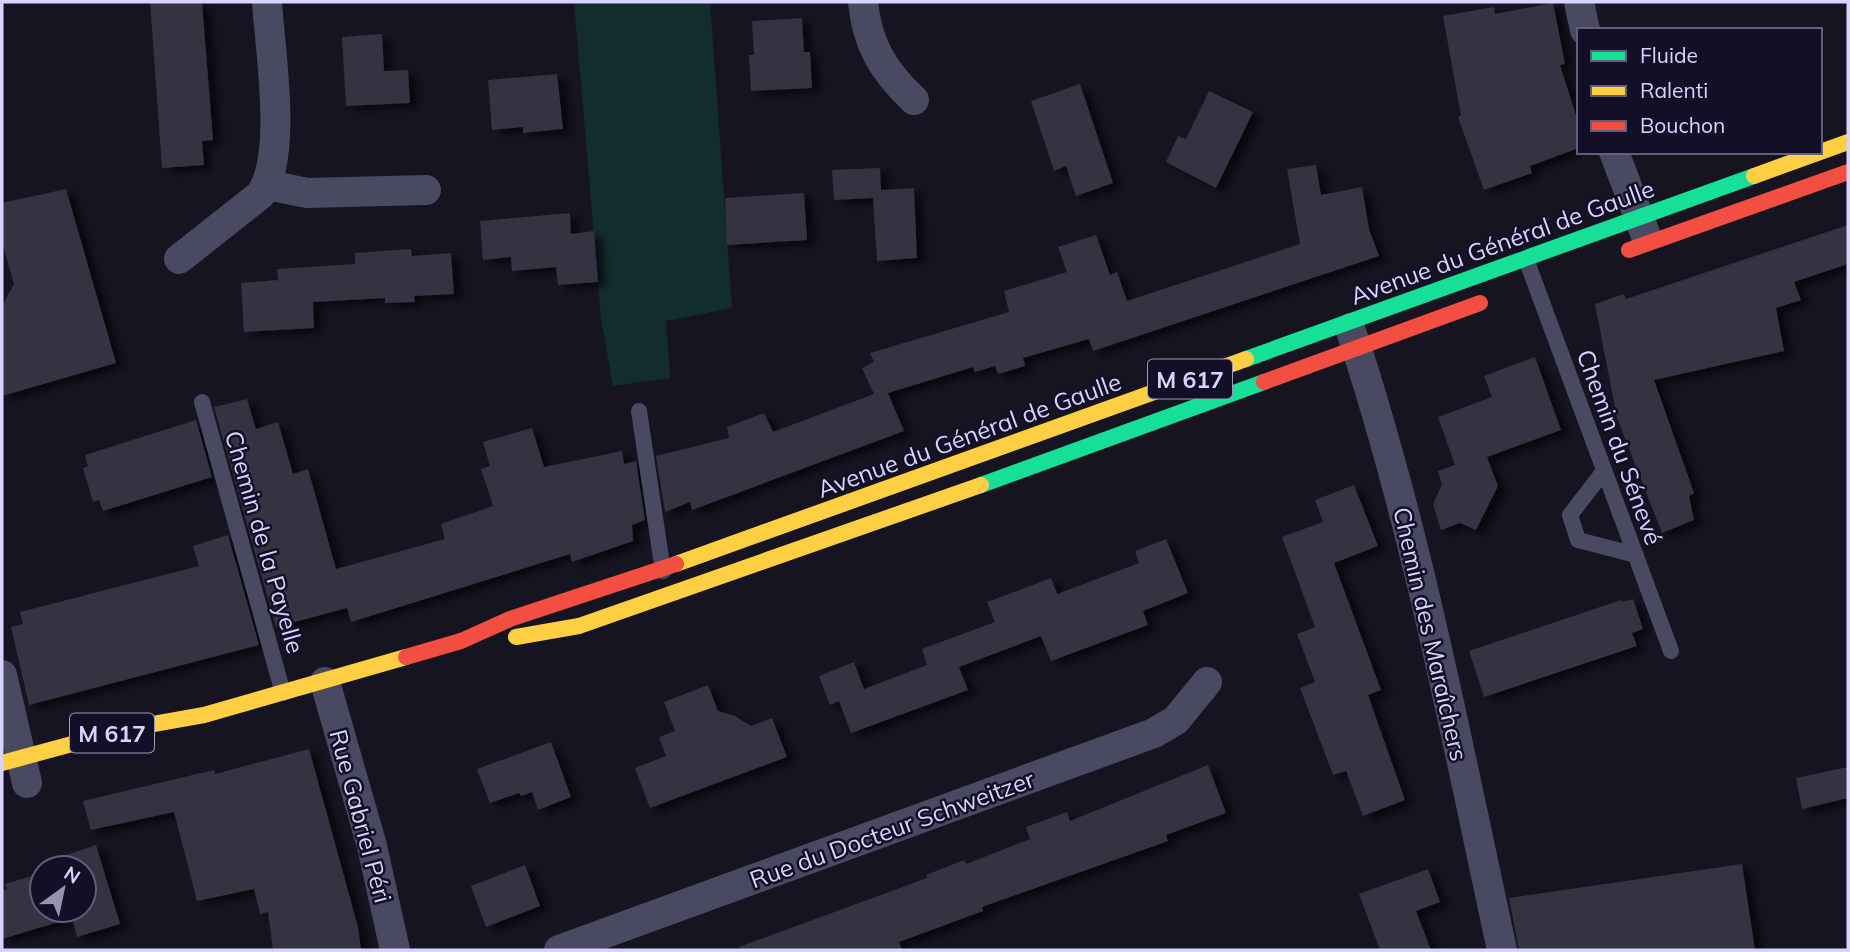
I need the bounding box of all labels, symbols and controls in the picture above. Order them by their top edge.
legend [1577,28,1822,154]
text: Fluide [1640,42,1698,68]
text: Ralenti [1640,77,1708,103]
text: Bouchon [1640,112,1725,138]
street label: Avenue du Général de Gaulle [1346,173,1658,311]
street label: Chemin du Sénevé [1571,345,1669,549]
road number: M 617 [1148,360,1232,398]
street label: Avenue du Général de Gaulle [813,366,1125,504]
street label: Chemin de la Payelle [219,427,311,657]
street label: Chemin des Maraîchers [1387,504,1475,764]
road number: M 617 [70,713,154,752]
street label: Rue Gabriel Péri [323,726,399,906]
street label: Rue du Docteur Schweitzer [746,763,1039,894]
north arrow [28,854,98,924]
text: N [60,861,85,889]

